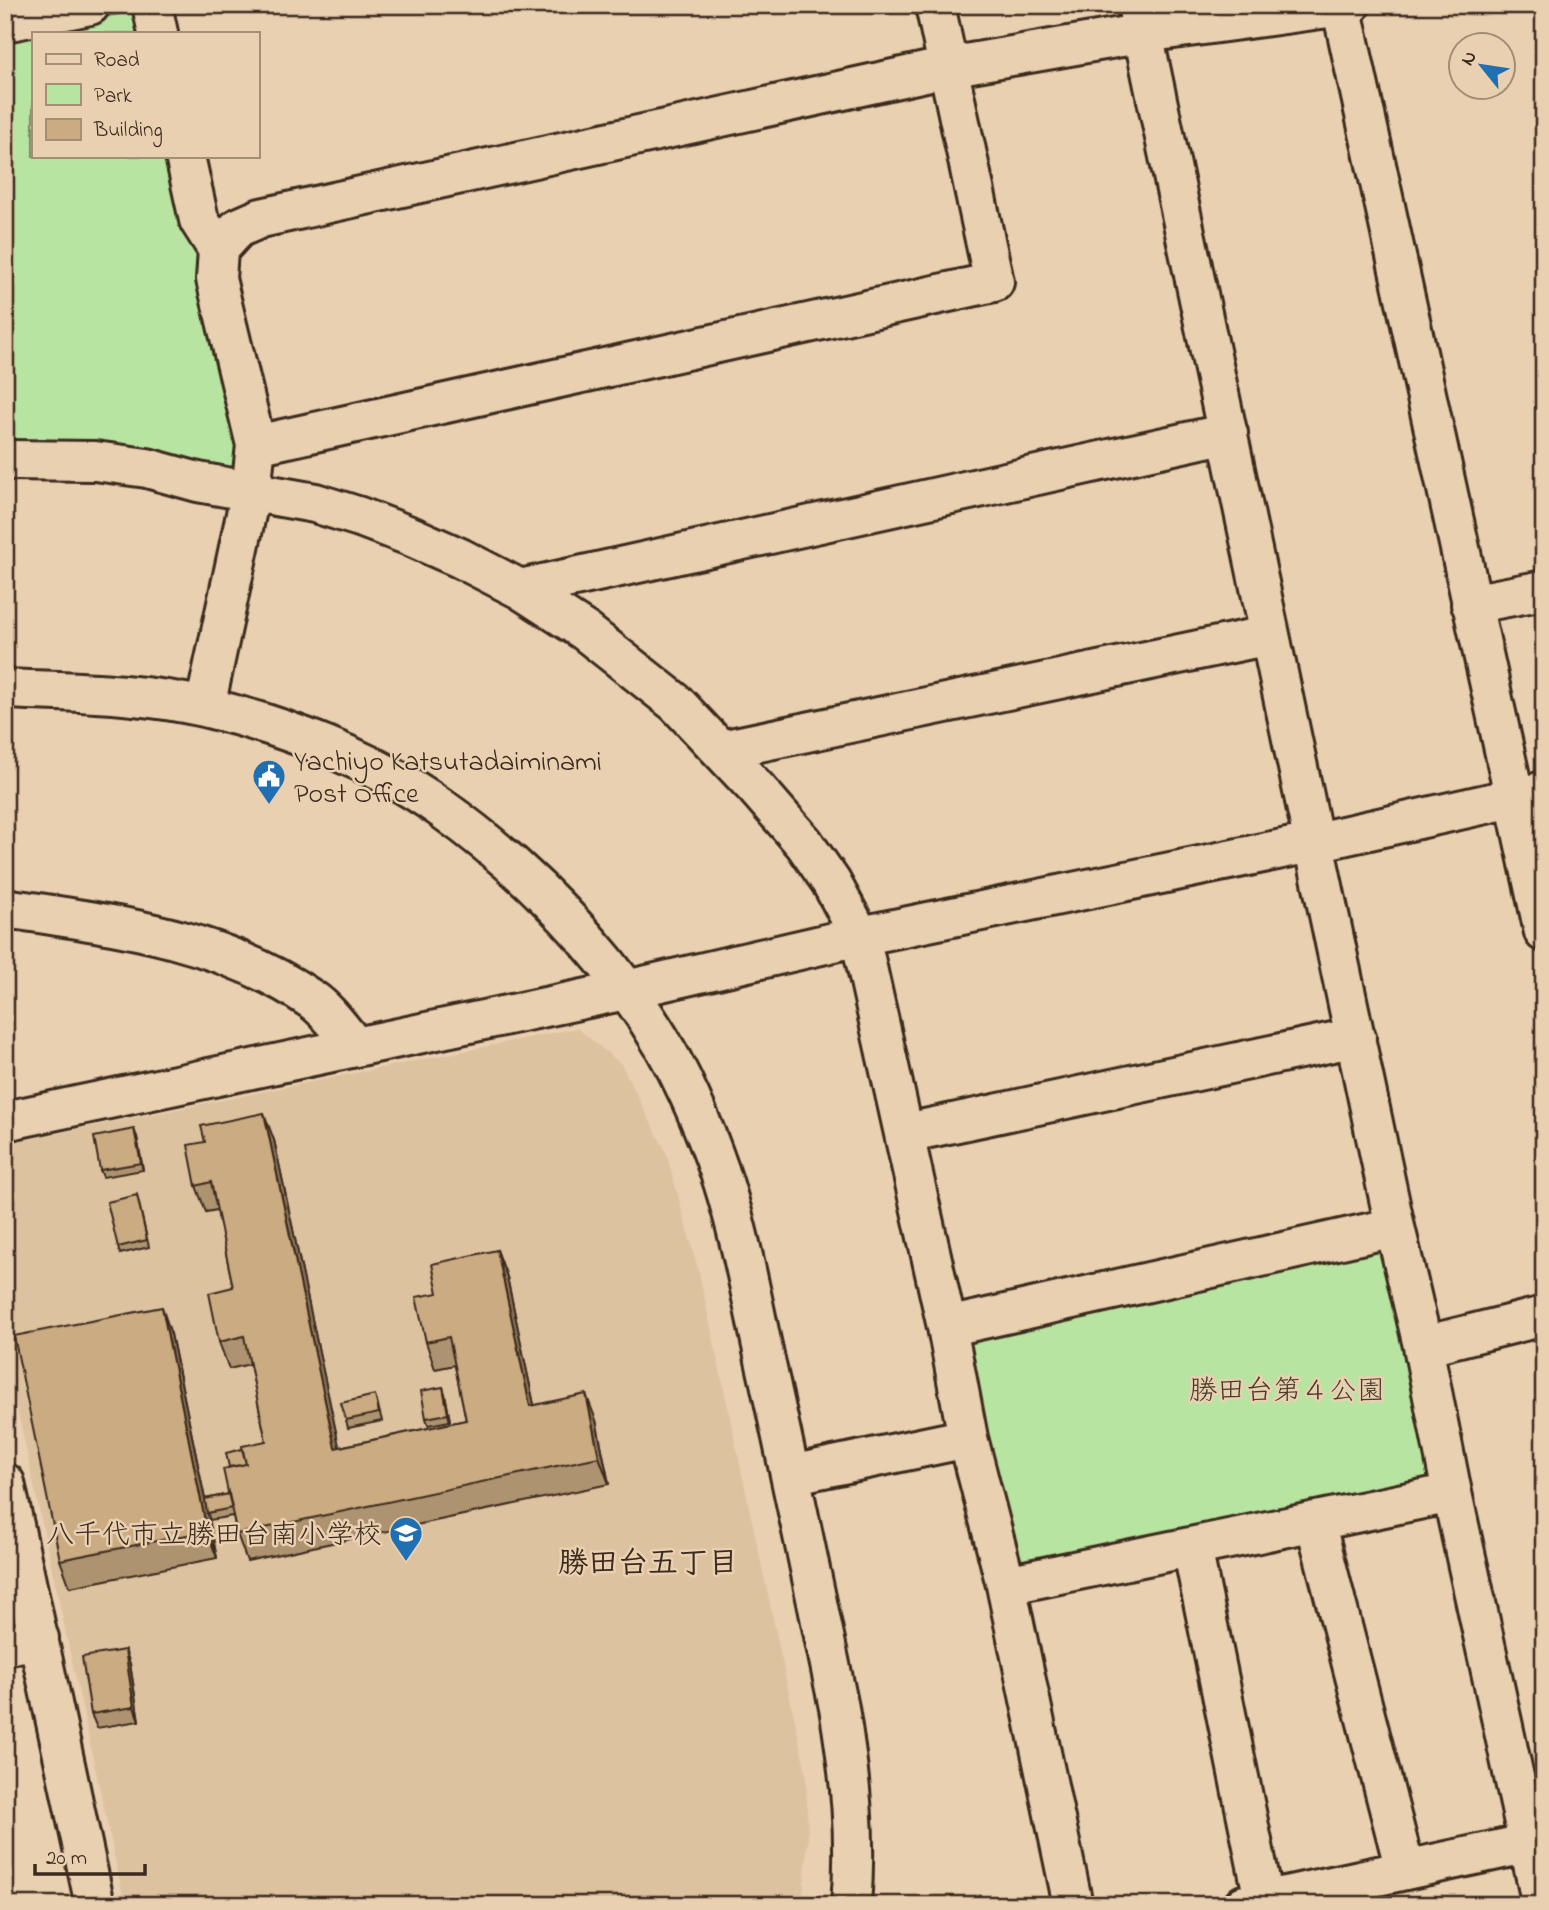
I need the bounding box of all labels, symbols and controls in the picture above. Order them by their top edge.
legend [32,32,259,158]
north arrow [1448,32,1518,102]
text: Road [94,46,140,76]
text: N [1455,46,1484,71]
text: Park [94,82,133,112]
text: Building [93,116,163,148]
place label: Yachiyo Katsutadaiminami Post Office [294,743,602,816]
public building icon: Yachiyo Katsutadaiminami Post Office [250,757,288,806]
park label: 勝田台第４公園 [1189,1372,1385,1413]
school or university icon: 八千代市立勝田台南小学校 [387,1514,425,1563]
place label: 八千代市立勝田台南小学校 [46,1516,382,1557]
district label: 勝田台五丁目 [558,1543,738,1587]
scale bar [35,1833,145,1877]
text: 20 m [46,1844,87,1874]

